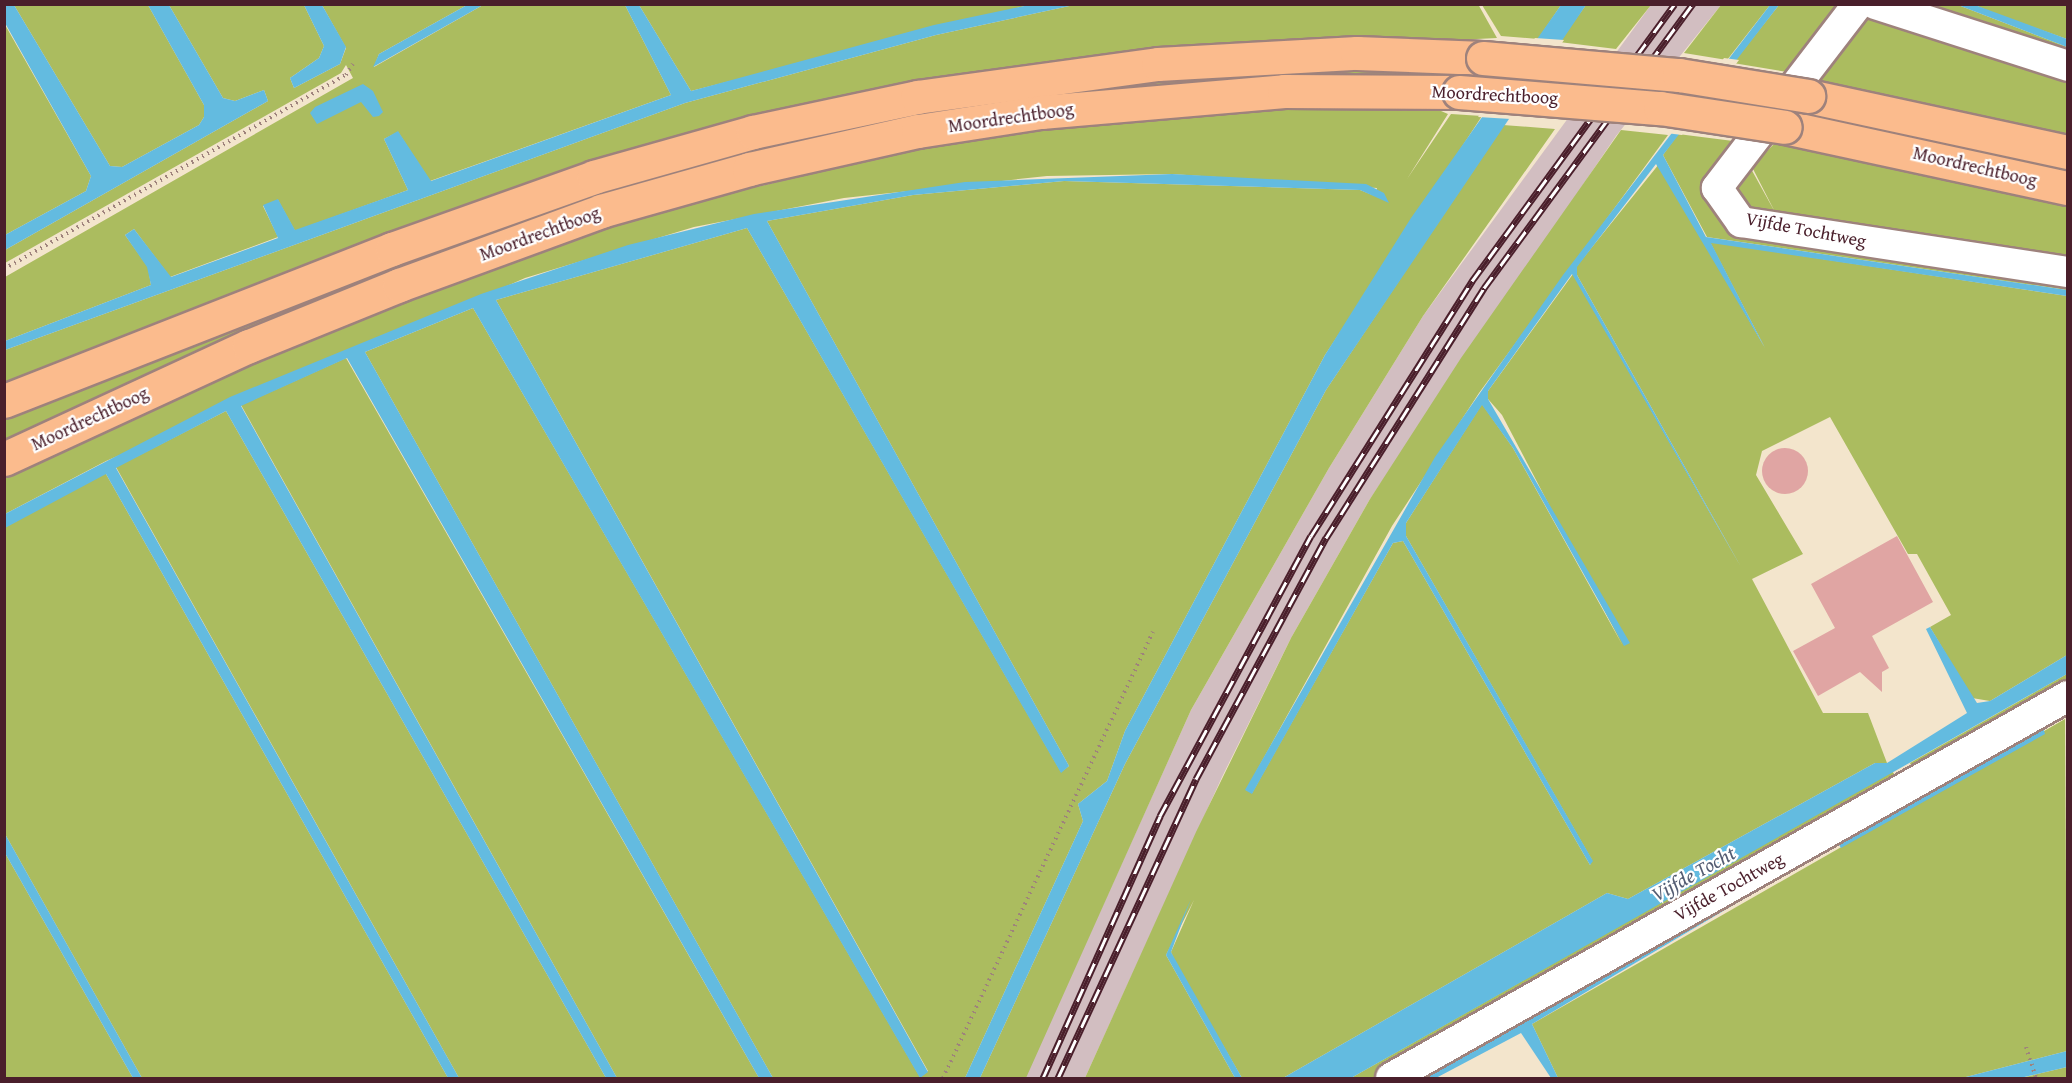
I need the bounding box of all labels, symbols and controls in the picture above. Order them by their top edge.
street label: Moordrechtboog [1431,81,1559,109]
street label: Moordrechtboog [947,99,1075,137]
street label: Moordrechtboog [1911,142,2039,192]
street label: Moordrechtboog [477,202,603,266]
street label: Vijfde Tochtweg [1744,208,1868,252]
street label: Moordrechtboog [28,383,152,455]
water label: Vijfde Tocht [1647,840,1739,906]
street label: Vijfde Tochtweg [1670,848,1788,926]

